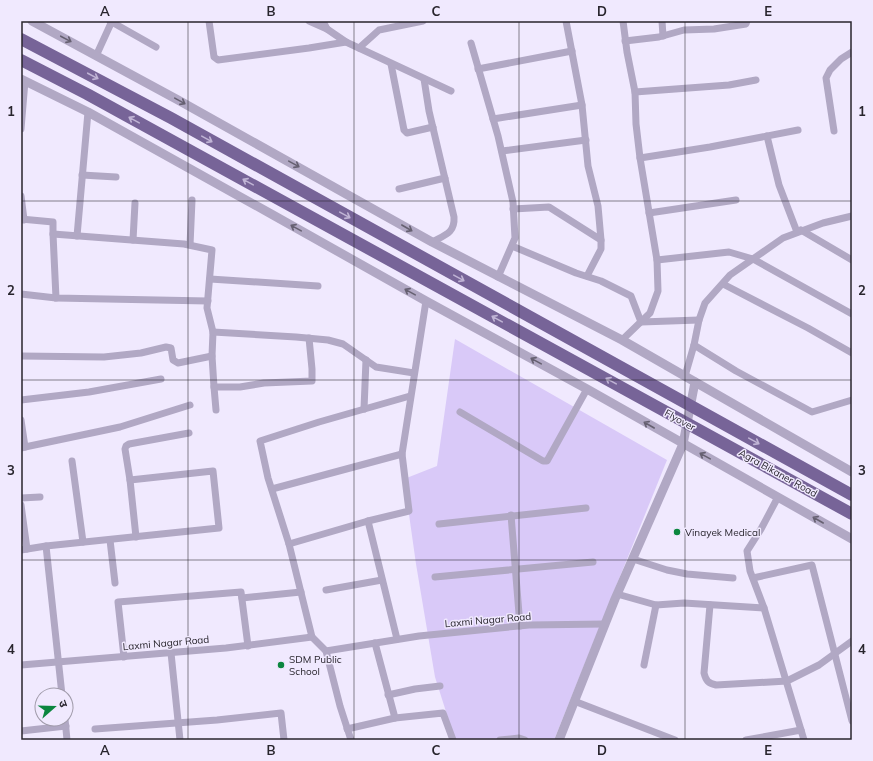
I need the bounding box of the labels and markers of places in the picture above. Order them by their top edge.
place label: Vinayek Medical [685,526,760,539]
marker: Vinayek Medical [672,527,682,537]
place label: SDM Public School [289,653,342,678]
marker: SDM Public School [276,660,286,670]

